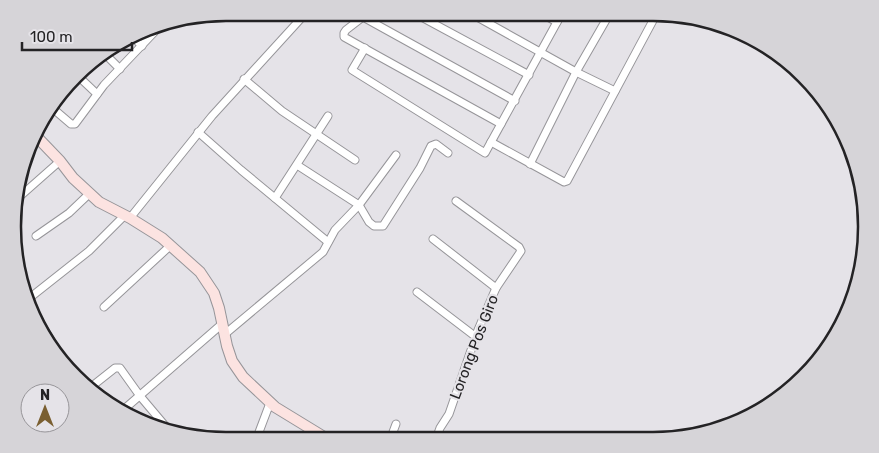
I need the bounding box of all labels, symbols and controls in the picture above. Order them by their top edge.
scale bar [22,20,132,52]
text: 100 m [30,28,72,46]
street label: Lorong Pos Giro [446,292,502,402]
north arrow [20,383,70,433]
text: N [40,387,50,404]

